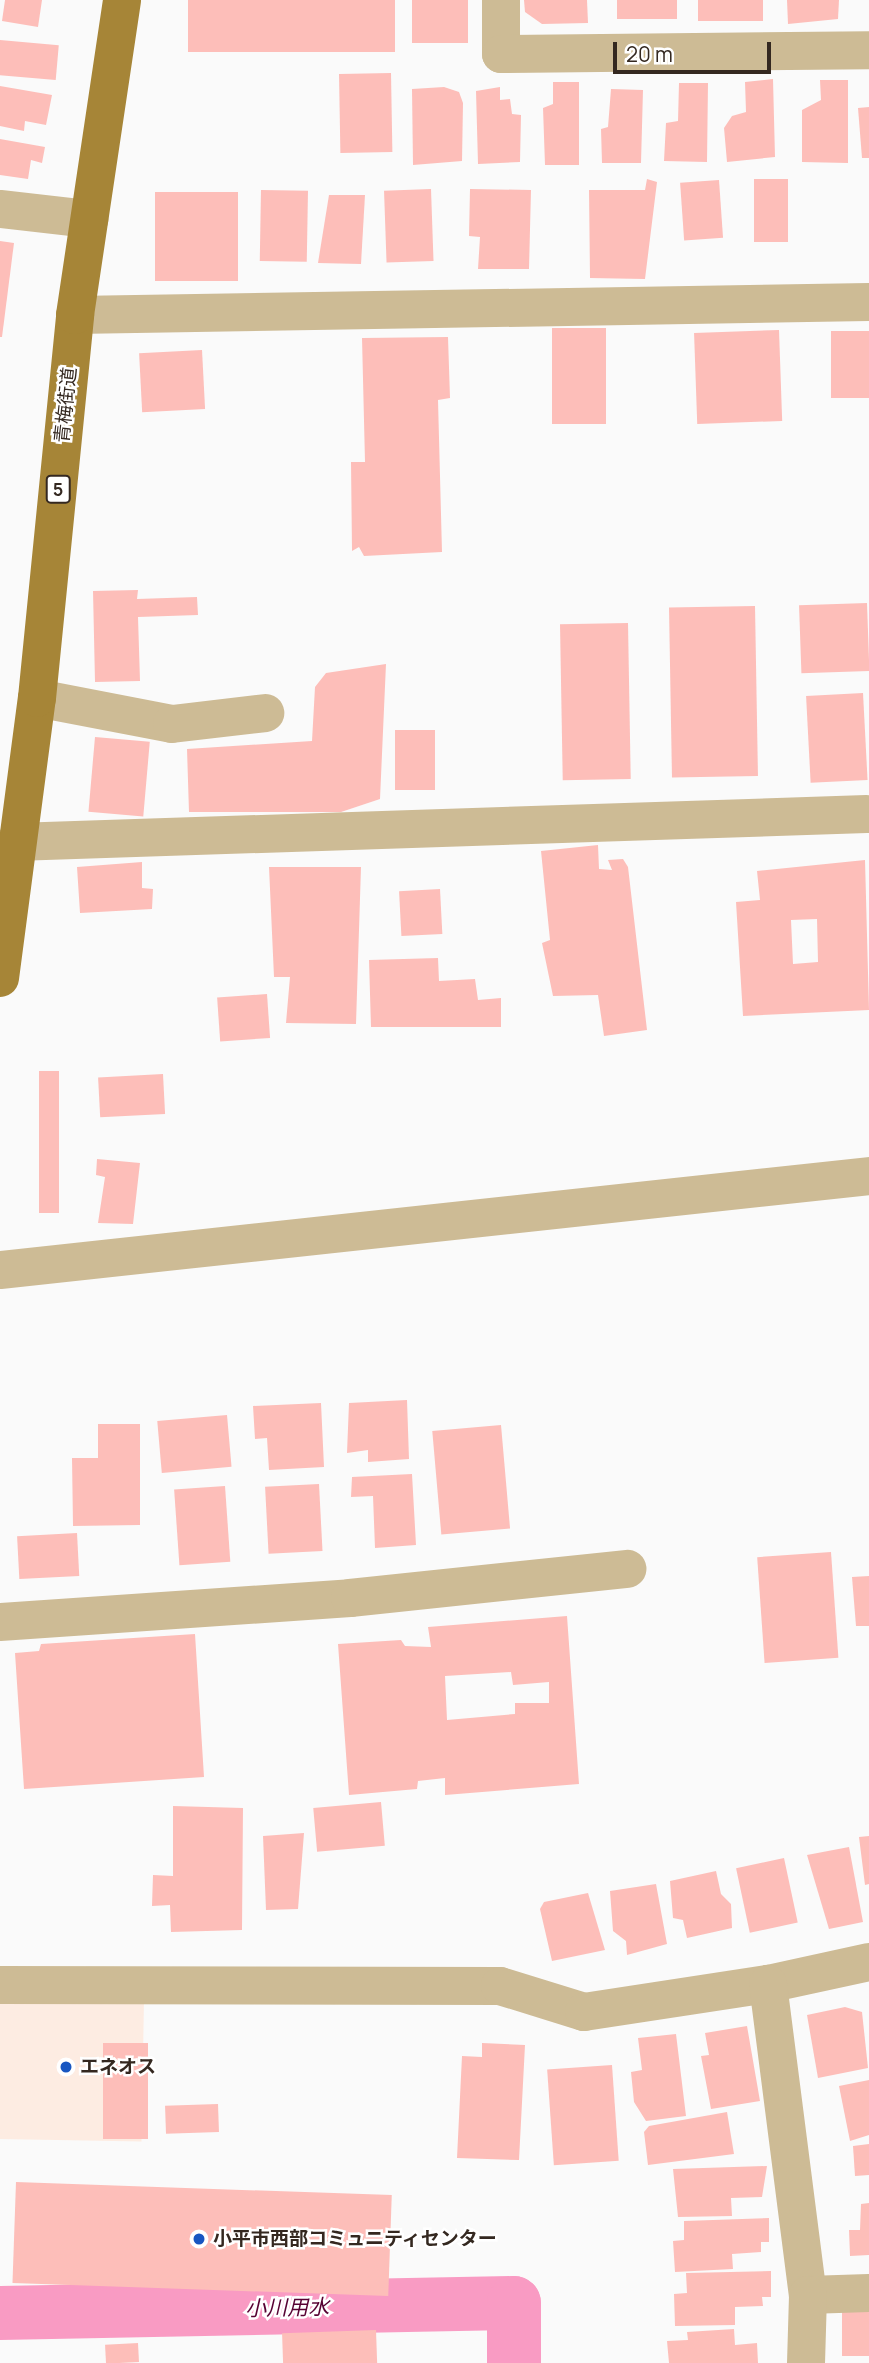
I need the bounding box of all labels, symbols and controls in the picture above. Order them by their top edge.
scale bar [617,28,774,72]
text: 20 m [626,40,673,68]
street label: 青梅街道 [51,366,81,444]
road number: 5 [44,475,72,504]
place label: エネオス [80,2056,156,2078]
marker: エネオス [58,2059,74,2075]
place label: 小平市西部コミュニティセンター [213,2228,498,2250]
marker: 小平市西部コミュニティセンター [191,2231,207,2247]
water label: 小川用水 [245,2294,329,2320]

